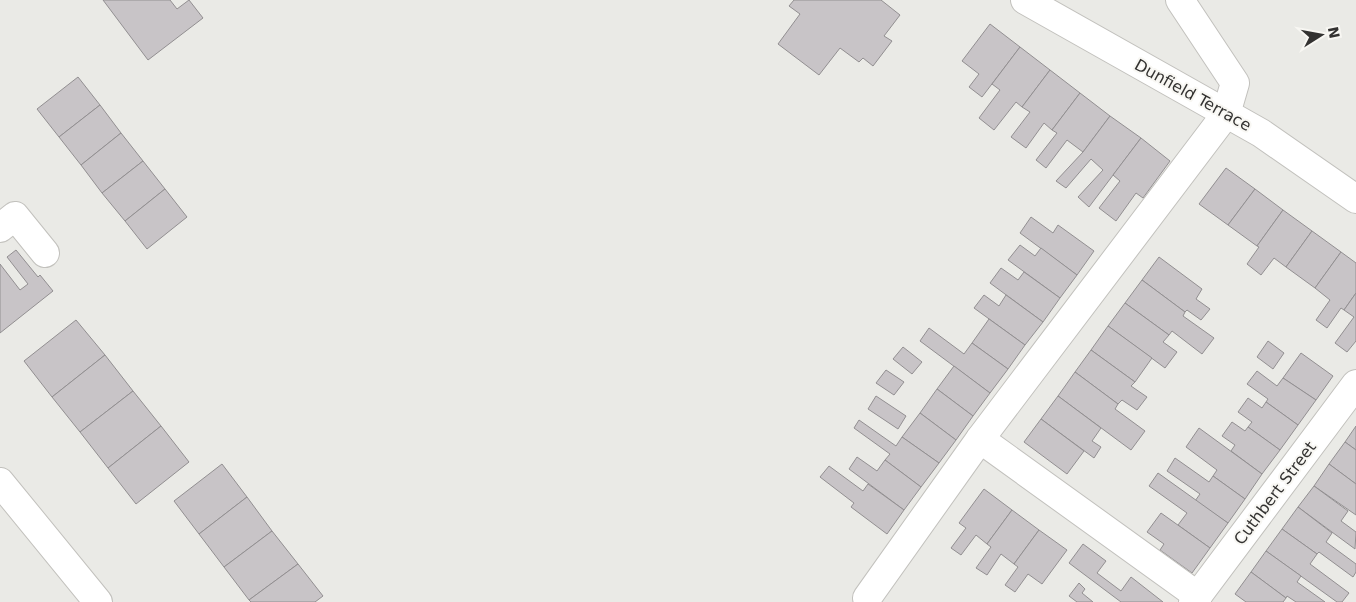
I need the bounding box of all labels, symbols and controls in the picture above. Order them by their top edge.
north arrow [1296,10,1346,60]
text: N [1325,25,1343,40]
street label: Dunfield Terrace [1131,55,1255,135]
street label: Cuthbert Street [1230,438,1320,548]

